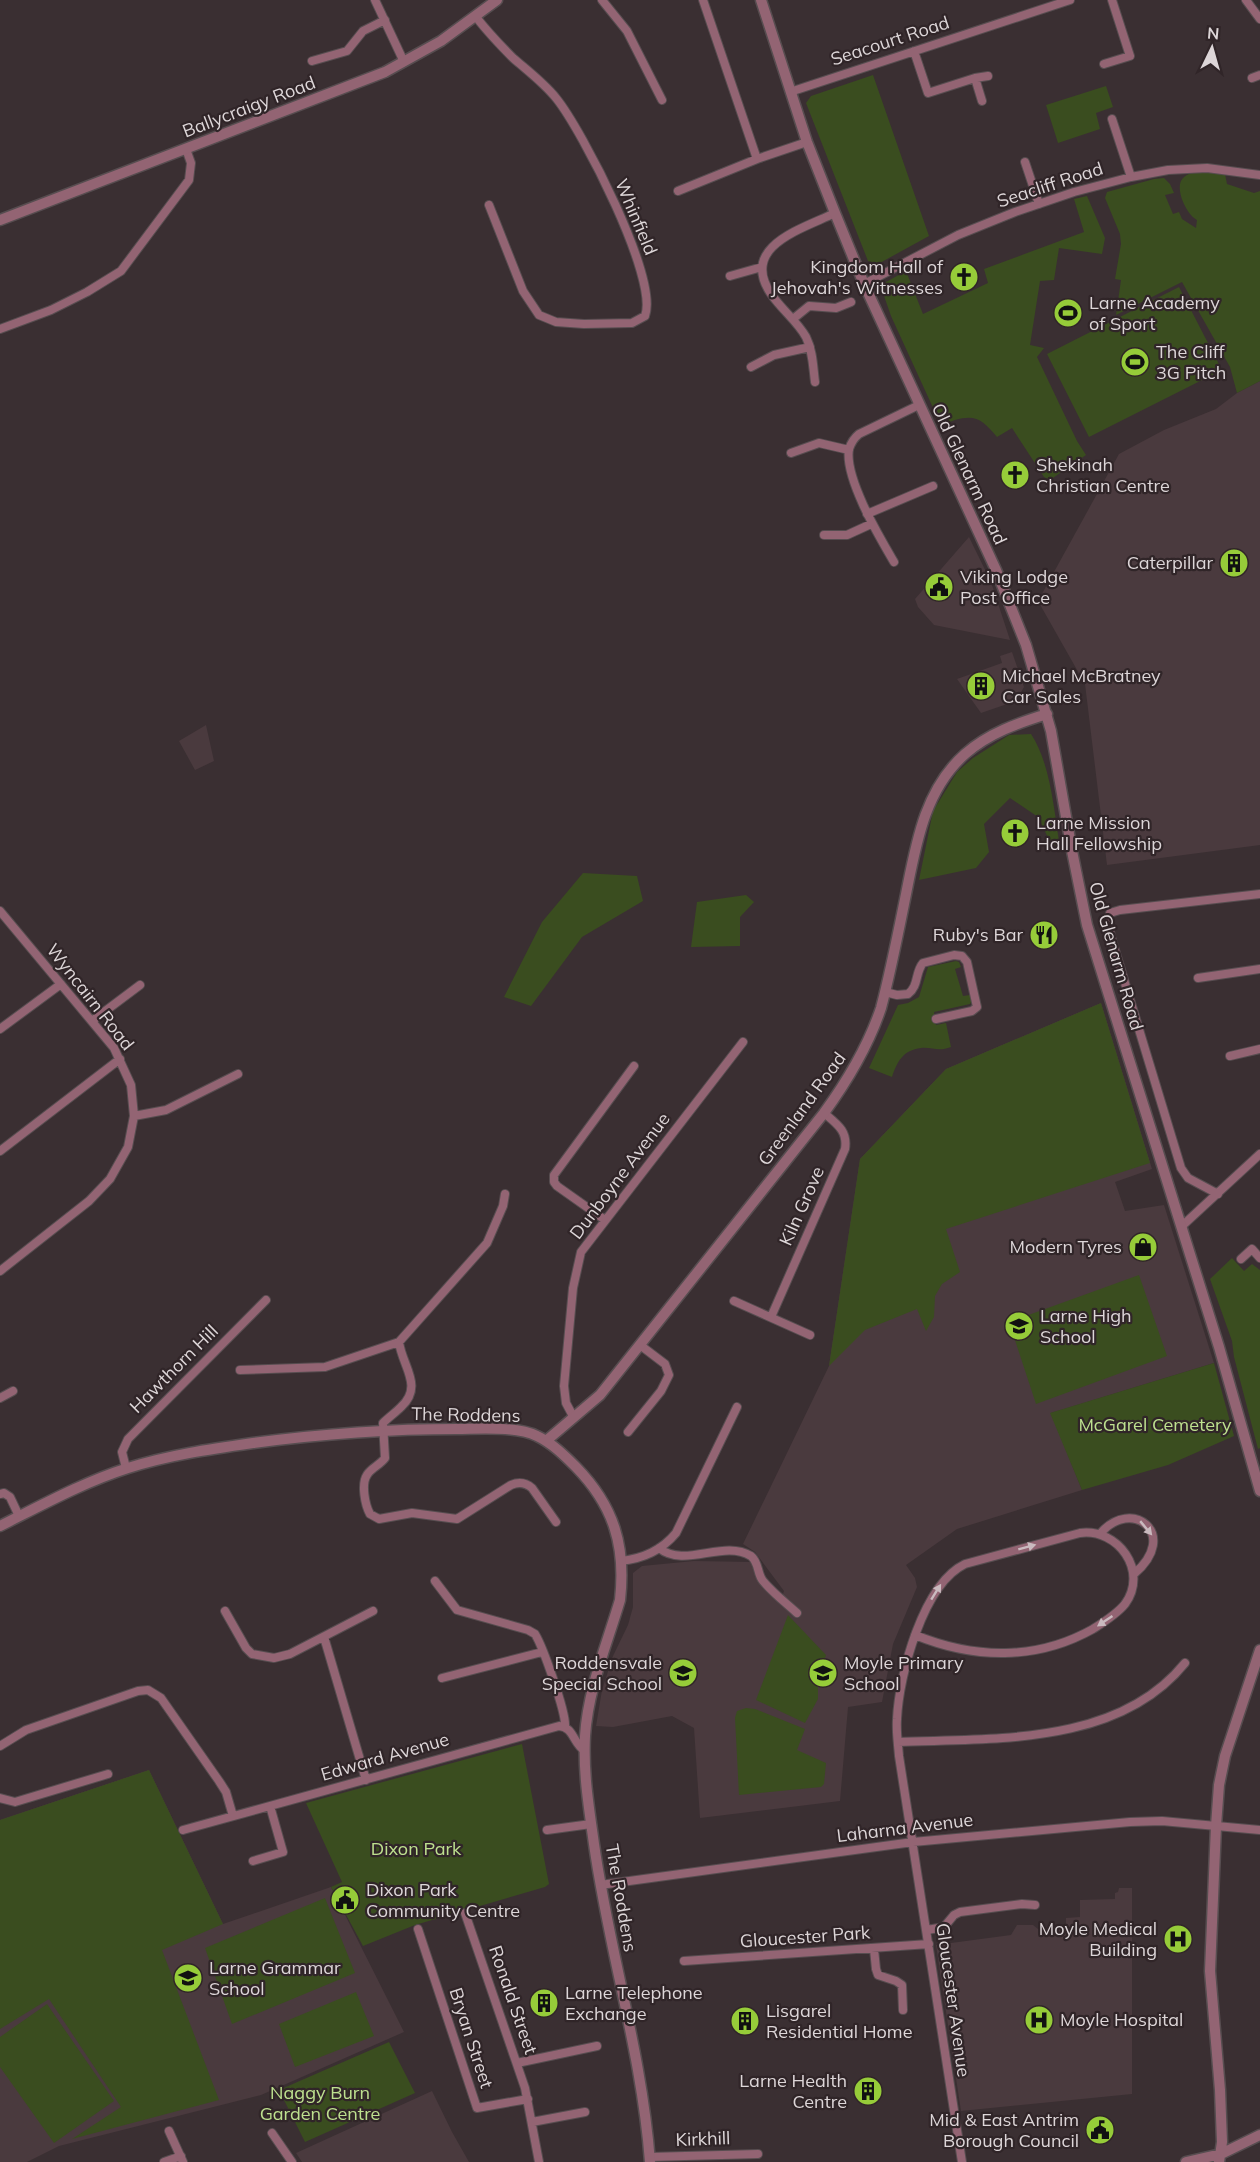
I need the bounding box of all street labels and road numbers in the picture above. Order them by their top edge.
street label: Seacourt Road [828,11,952,71]
street label: Ballycraigy Road [179,71,319,142]
street label: Seacliff Road [994,157,1106,212]
street label: Whinfield [610,175,663,258]
street label: Old Glenarm Road [927,399,1012,548]
street label: Old Glenarm Road [1084,879,1149,1033]
street label: Wyncairn Road [41,939,139,1055]
street label: Greenland Road [753,1047,851,1170]
street label: Dunboyne Avenue [564,1108,675,1244]
street label: Kiln Grove [774,1163,829,1249]
street label: Hawthorn Hill [125,1320,223,1418]
street label: The Roddens [411,1402,521,1427]
street label: Edward Avenue [318,1727,452,1786]
street label: Laharna Avenue [835,1808,974,1847]
street label: The Roddens [601,1842,642,1954]
street label: Gloucester Park [739,1920,872,1953]
street label: Gloucester Avenue [931,1921,976,2078]
street label: Ronald Street [484,1942,543,2057]
street label: Bryan Street [444,1985,499,2091]
street label: Kirkhill [675,2126,731,2151]

